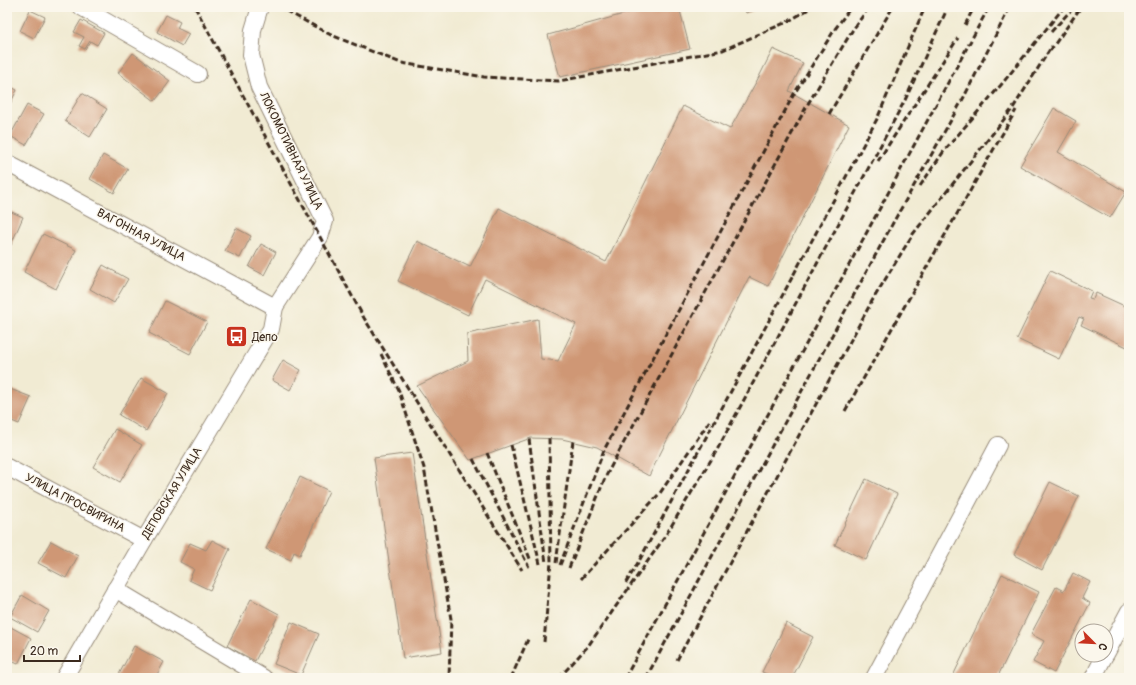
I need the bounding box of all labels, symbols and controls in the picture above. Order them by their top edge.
street label: ЛОКОМОТИВНАЯ УЛИЦА [256,89,326,212]
street label: ВАГОННАЯ УЛИЦА [94,205,188,265]
bus stop icon: Депо [224,324,250,350]
place label: Депо [251,330,278,345]
street label: ДЕПОВСКАЯ УЛИЦА [138,444,205,543]
street label: УЛИЦА ПРОСВИРИНА [22,470,128,536]
north arrow [1074,623,1114,663]
scale bar [24,637,80,663]
text: С [1095,641,1110,653]
text: 20 m [30,644,59,659]

